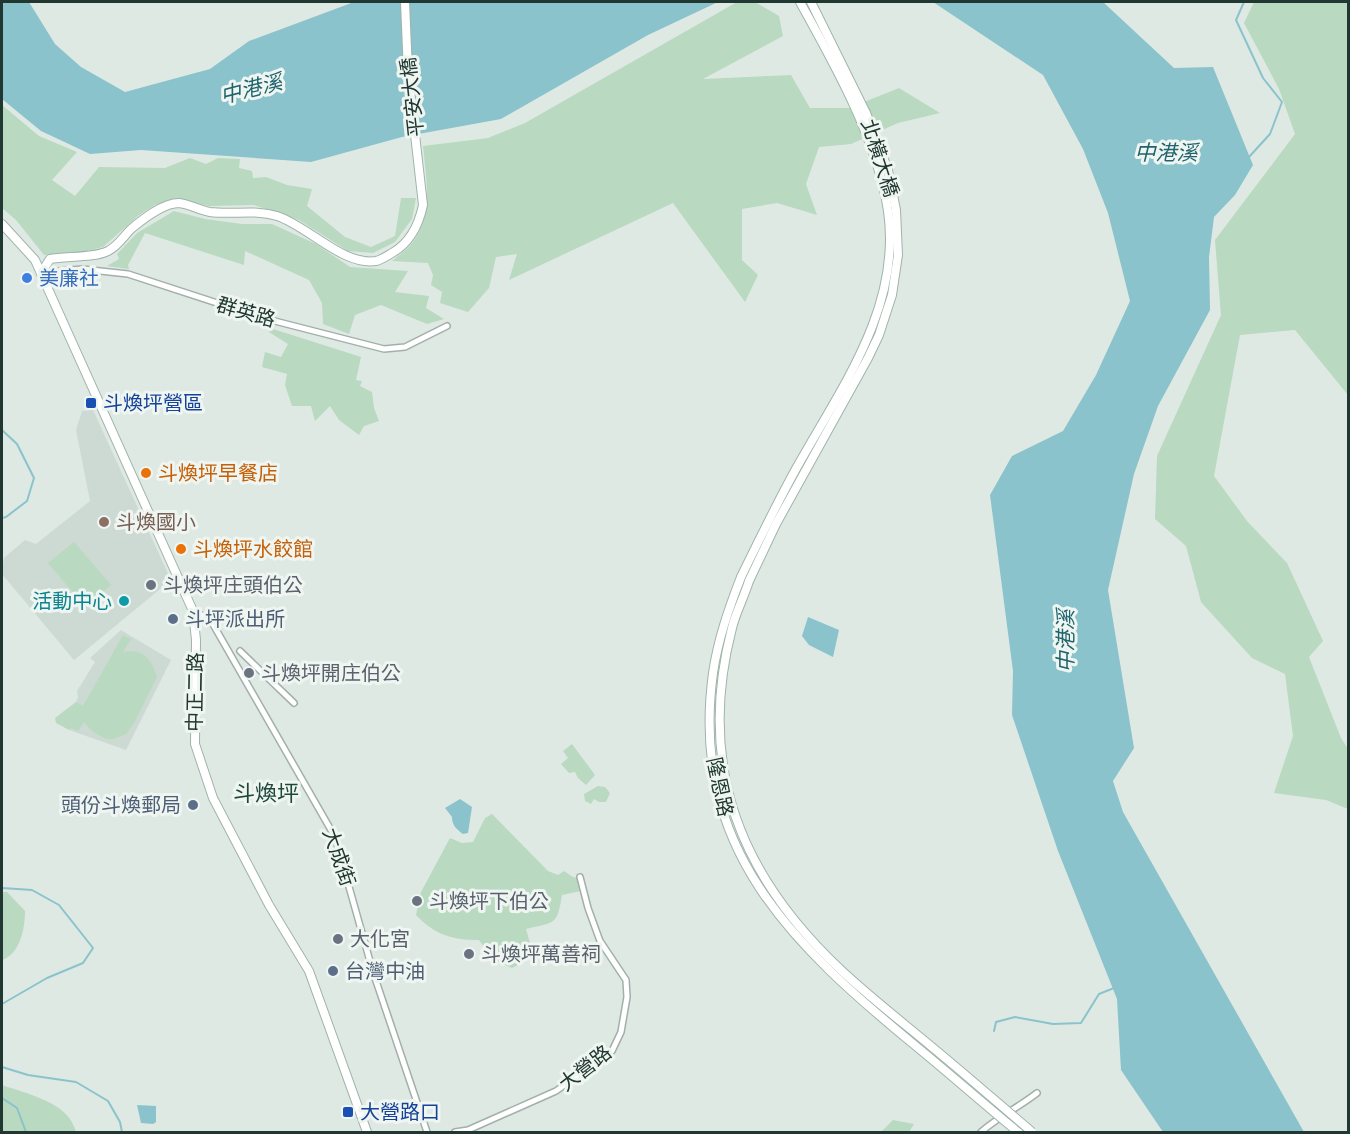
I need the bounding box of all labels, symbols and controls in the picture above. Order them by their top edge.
street label: 平安大橋 [396,56,428,138]
water label: 中港溪 [217,68,287,108]
street label: 北橫大橋 [856,116,904,200]
water label: 中港溪 [1135,140,1200,165]
place label: 美廉社 [39,266,99,290]
marker: 美廉社 [20,271,34,285]
street label: 群英路 [214,292,278,332]
place label: 斗煥坪營區 [103,391,203,415]
marker: 斗煥坪營區 [84,396,98,410]
place label: 斗煥坪早餐店 [158,461,278,485]
marker: 斗煥坪早餐店 [139,466,153,480]
place label: 斗煥國小 [116,510,196,534]
marker: 斗煥國小 [97,515,111,529]
place label: 斗煥坪水餃館 [193,537,313,561]
marker: 斗煥坪水餃館 [174,542,188,556]
place label: 斗煥坪庄頭伯公 [163,573,303,597]
marker: 斗煥坪庄頭伯公 [144,578,158,592]
place label: 活動中心 [32,589,112,613]
marker: 活動中心 [117,594,131,608]
place label: 斗坪派出所 [185,607,285,631]
water label: 中港溪 [1053,607,1078,673]
marker: 斗坪派出所 [166,612,180,626]
street label: 中正二路 [182,652,208,732]
place label: 斗煥坪開庄伯公 [261,661,401,685]
marker: 斗煥坪開庄伯公 [242,666,256,680]
street label: 隆恩路 [702,755,738,819]
district label: 斗煥坪 [233,780,299,806]
place label: 頭份斗煥郵局 [61,793,181,817]
marker: 頭份斗煥郵局 [186,798,200,812]
street label: 大成街 [318,825,360,889]
place label: 斗煥坪下伯公 [429,889,549,913]
marker: 斗煥坪下伯公 [410,894,424,908]
place label: 大化宮 [350,927,410,951]
marker: 大化宮 [331,932,345,946]
place label: 斗煥坪萬善祠 [481,942,601,966]
marker: 斗煥坪萬善祠 [462,947,476,961]
place label: 台灣中油 [345,959,425,983]
marker: 台灣中油 [326,964,340,978]
street label: 大營路 [554,1040,616,1096]
place label: 大營路口 [360,1100,440,1124]
marker: 大營路口 [341,1105,355,1119]

